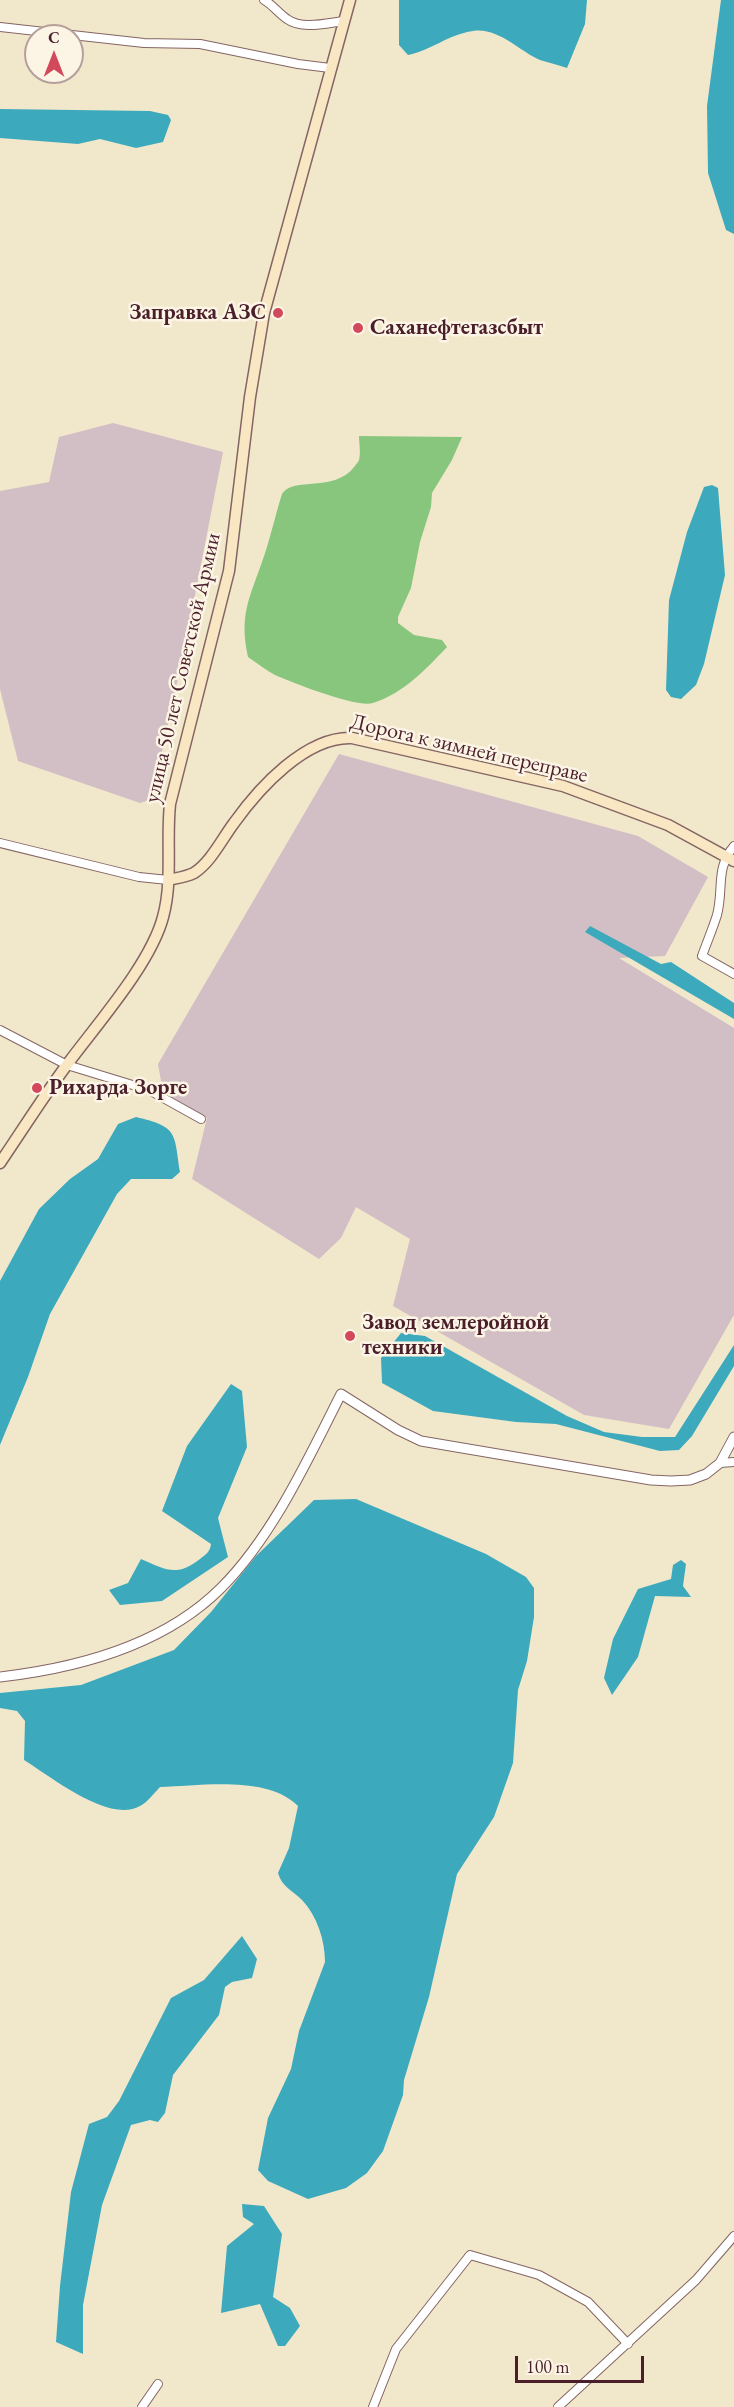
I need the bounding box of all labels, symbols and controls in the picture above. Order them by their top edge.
north arrow [24,24,84,84]
text: С [48,27,60,48]
place label: Заправка АЗС [129,300,266,326]
marker: Заправка АЗС [271,306,285,320]
place label: Саханефтегазсбыт [370,315,543,341]
marker: Саханефтегазсбыт [351,321,365,335]
street label: улица 50 лет Советской Армии [139,530,227,806]
street label: Дорога к зимней переправе [348,709,590,789]
place label: Рихарда Зорге [49,1075,187,1101]
marker: Рихарда Зорге [30,1081,44,1095]
place label: Завод землеройной техники [362,1310,549,1362]
marker: Завод землеройной техники [343,1329,357,1343]
scale bar [518,2344,647,2382]
text: 100 m [526,2355,570,2378]

